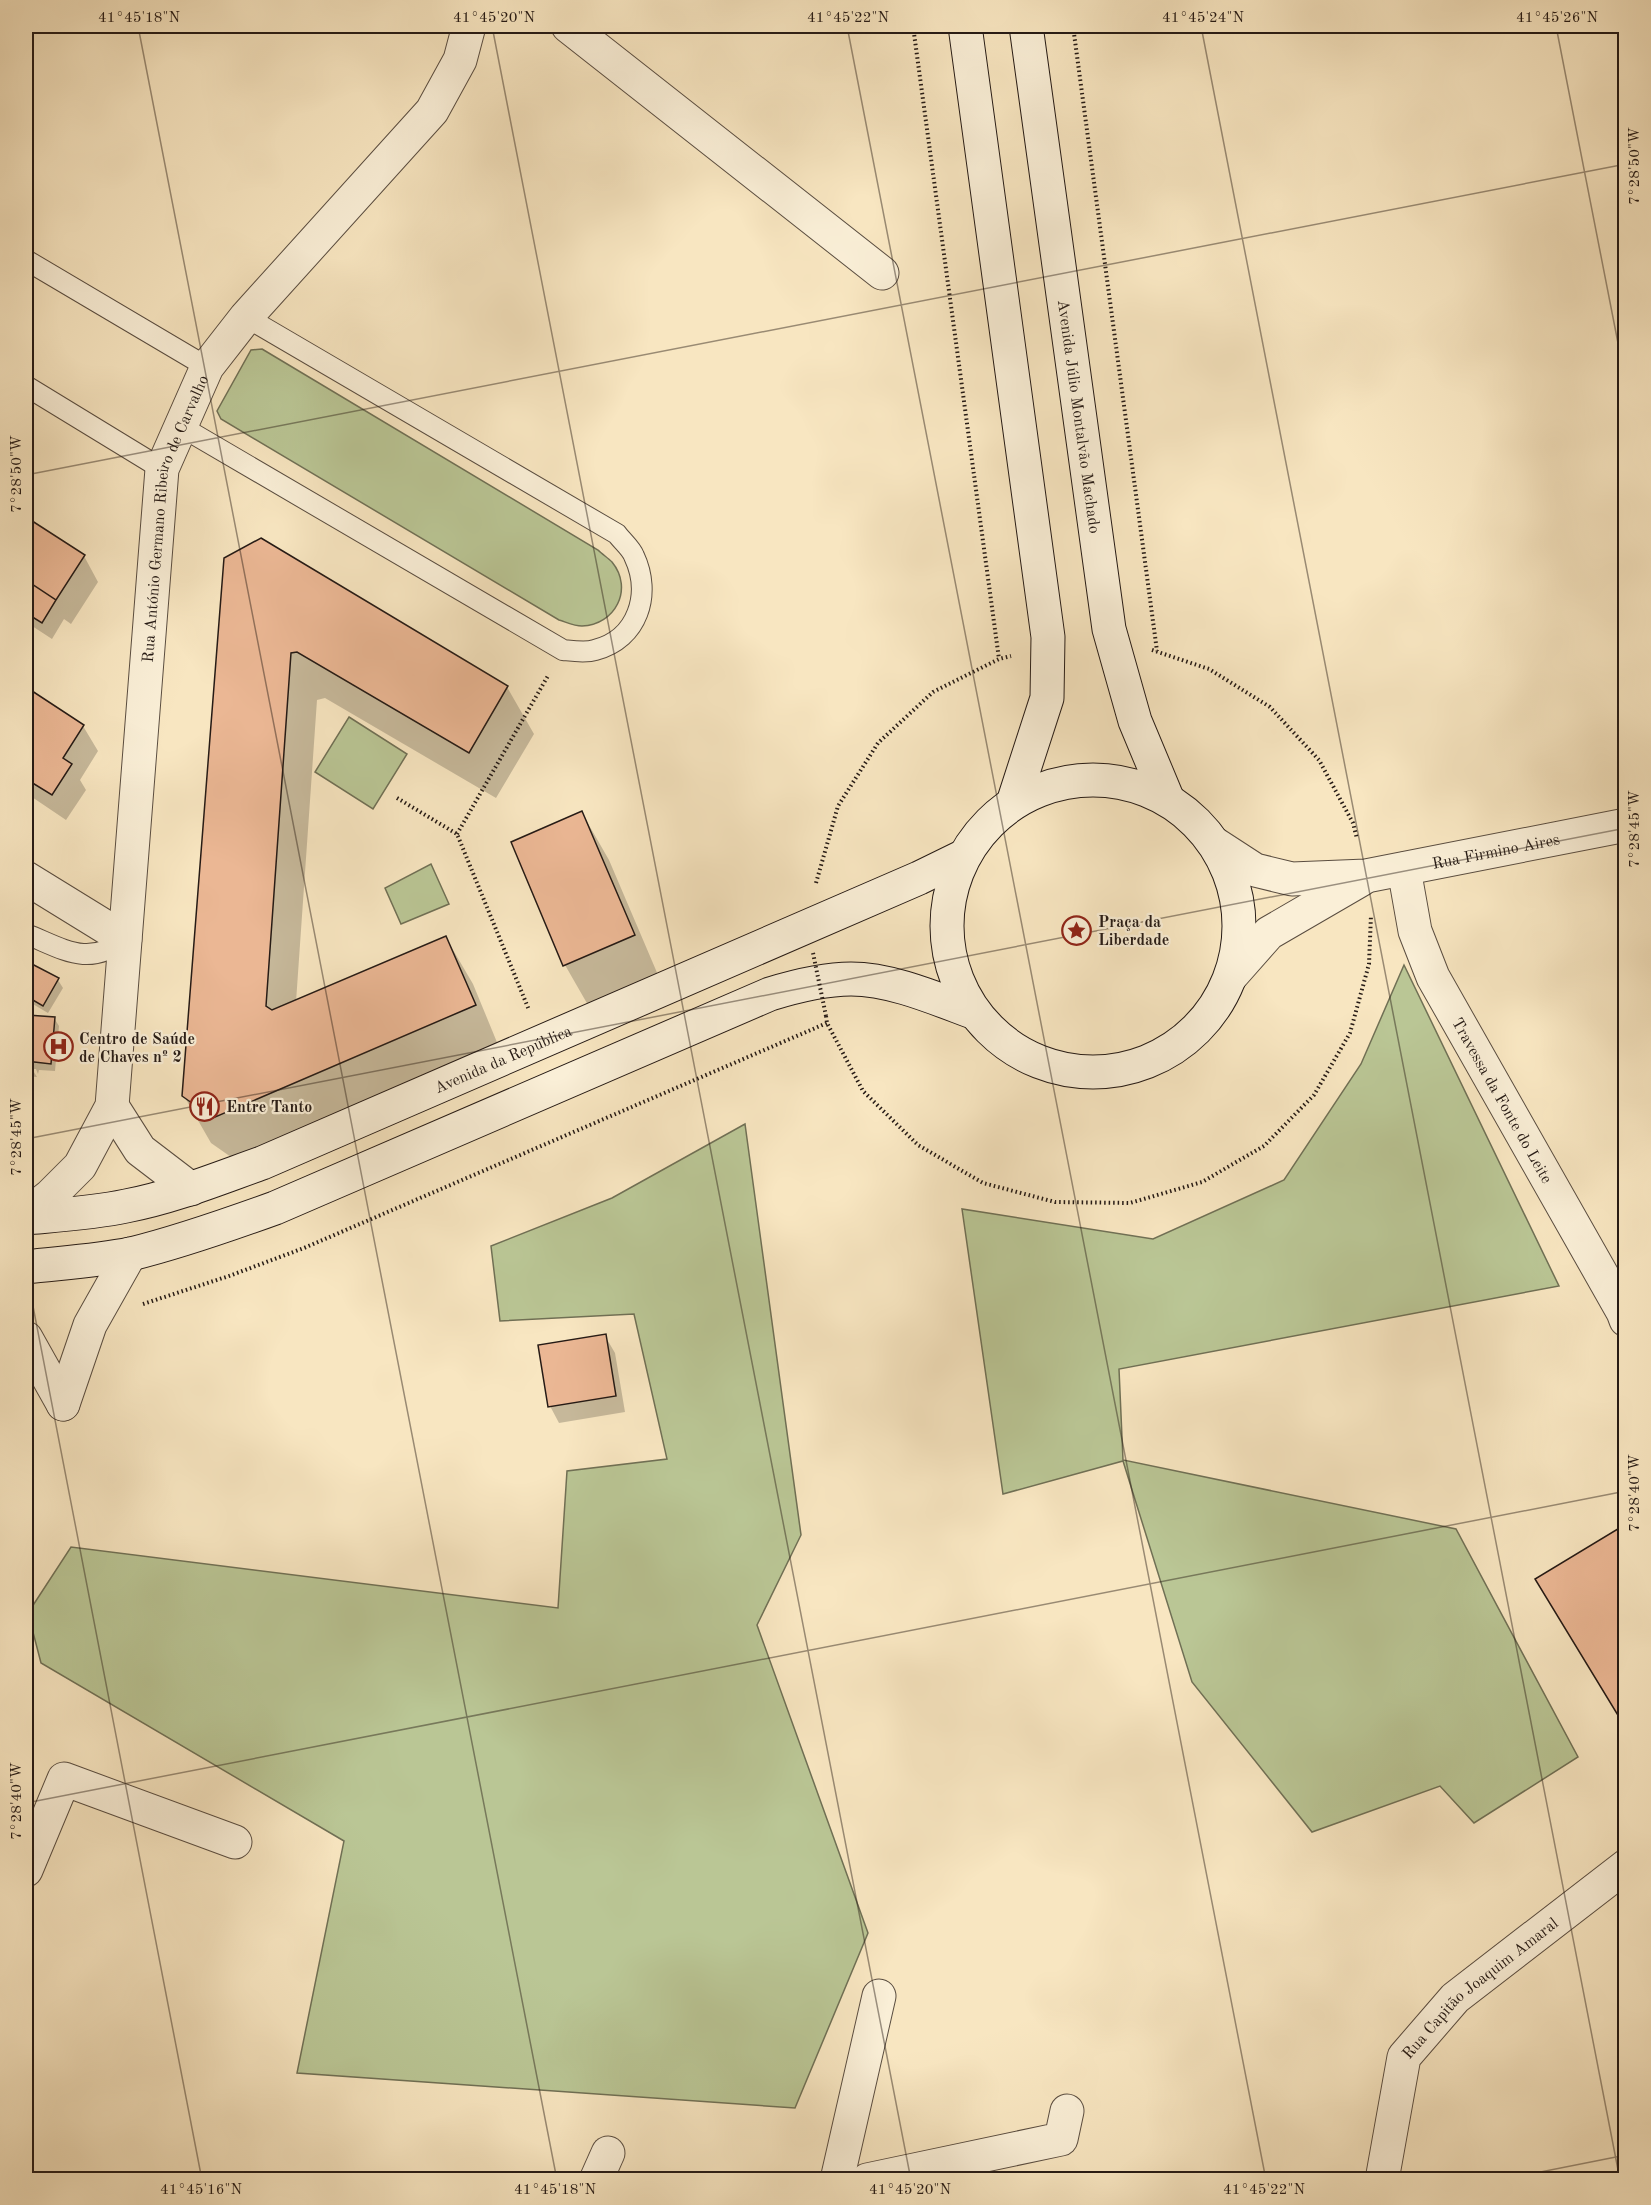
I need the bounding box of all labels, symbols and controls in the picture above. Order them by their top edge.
text: 41°45'18"N [98,11,180,26]
text: 41°45'20"N [453,11,535,26]
text: 41°45'22"N [807,11,889,26]
text: 41°45'24"N [1162,11,1244,26]
text: 41°45'26"N [1516,11,1598,26]
text: 7°28'50"W [1628,127,1643,205]
street label: Avenida Júlio Montalvão Machado [1054,299,1102,535]
street label: Rua António Germano Ribeiro de Carvalho [141,373,212,663]
text: 7°28'50"W [10,435,25,513]
text: 7°28'45"W [1628,790,1643,868]
street label: Rua Firmino Aires [1431,832,1561,873]
place icon: Praça da Liberdade [1061,914,1093,946]
place label: Praça da Liberdade [1098,915,1169,949]
street label: Travessa da Fonte do Leite [1448,1016,1554,1187]
street label: Avenida da República [432,1024,575,1097]
hospital icon: Centro de Saúde de Chaves nº 2 [42,1031,74,1063]
place label: Centro de Saúde de Chaves nº 2 [79,1032,195,1066]
restaurant icon: Entre Tanto [189,1090,221,1122]
text: 7°28'45"W [10,1098,25,1176]
place label: Entre Tanto [226,1100,312,1116]
text: 7°28'40"W [1628,1454,1643,1532]
text: 7°28'40"W [10,1762,25,1840]
street label: Rua Capitão Joaquim Amaral [1400,1916,1562,2063]
text: 41°45'16"N [160,2183,242,2198]
text: 41°45'18"N [514,2183,596,2198]
text: 41°45'20"N [869,2183,951,2198]
text: 41°45'22"N [1223,2183,1305,2198]

